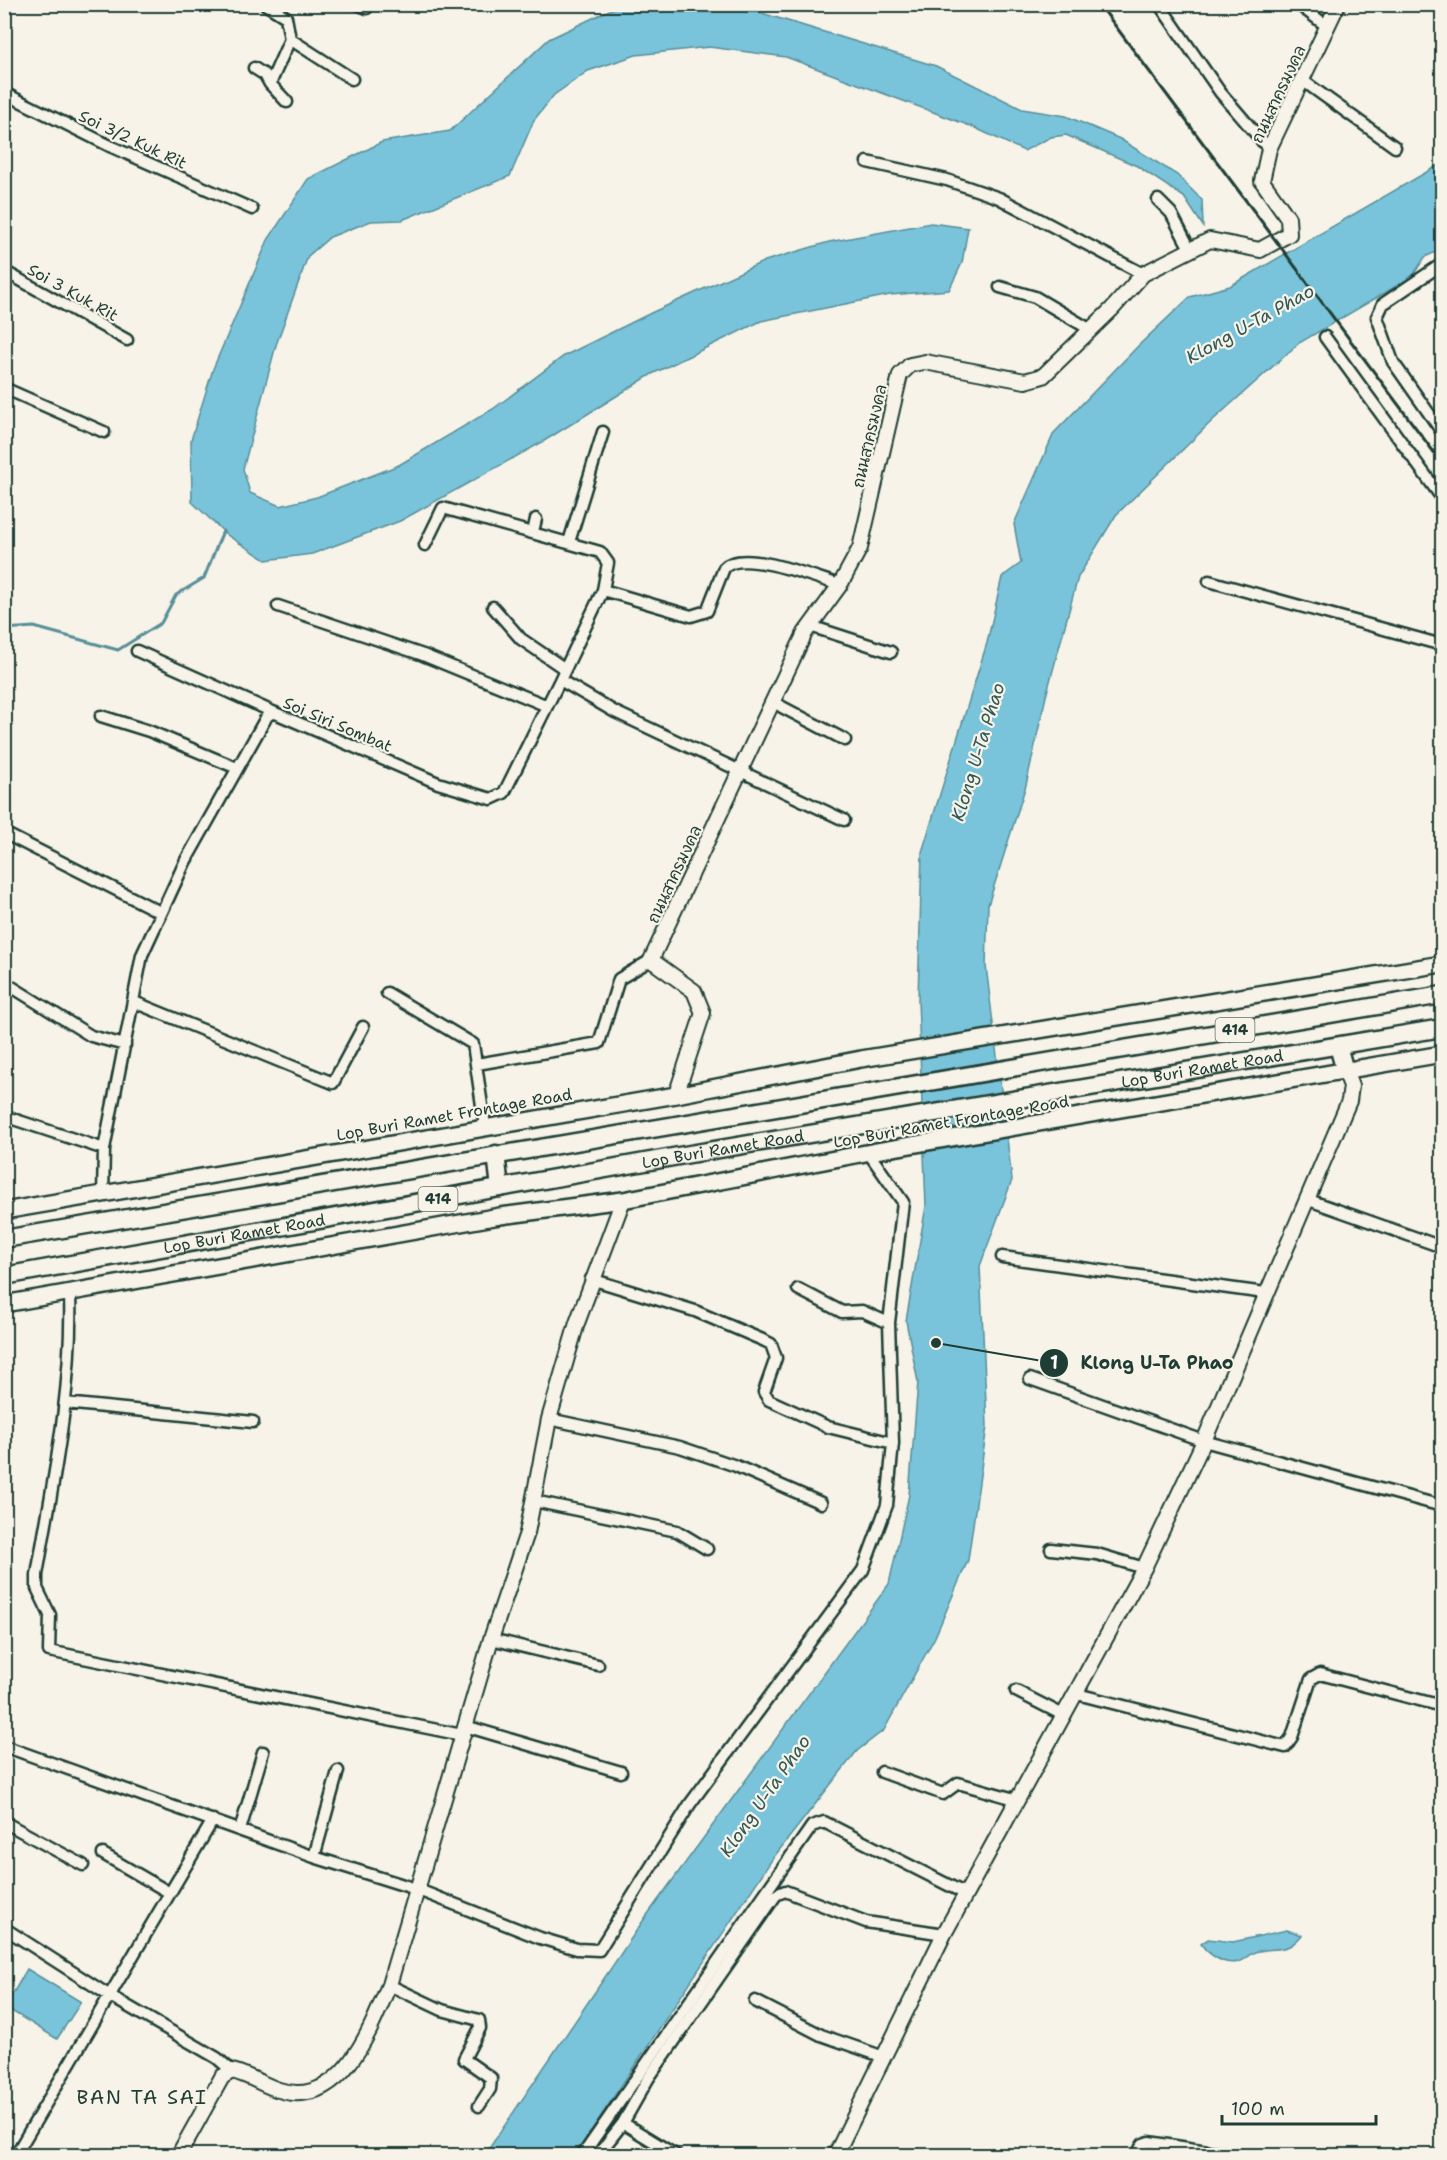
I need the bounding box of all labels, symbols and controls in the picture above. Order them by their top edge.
street label: ถนนสาครมงคล [1247,42,1310,147]
street label: Soi 3/2 Kuk Rit [75,105,190,174]
street label: Soi 3 Kuk Rit [24,259,122,326]
water label: Klong U-Ta Phao [1181,279,1319,369]
street label: ถนนสาครมงคล [847,382,892,490]
water label: Klong U-Ta Phao [946,680,1010,824]
street label: Soi Siri Sombat [280,692,396,757]
street label: ถนนสาครมงคล [643,822,706,927]
road number: 414 [1216,1018,1254,1042]
street label: Lop Buri Ramet Road [1120,1045,1285,1093]
street label: Lop Buri Ramet Frontage Road [335,1083,573,1146]
street label: Lop Buri Ramet Frontage Road [832,1090,1070,1153]
street label: Lop Buri Ramet Road [640,1125,806,1173]
road number: 414 [418,1187,458,1211]
street label: Lop Buri Ramet Road [162,1209,327,1258]
callout: Klong U-Ta Phao [1039,1345,1246,1381]
text: 1 [1050,1351,1058,1375]
text: Klong U-Ta Phao [1080,1351,1234,1375]
water label: Klong U-Ta Phao [714,1730,816,1862]
district label: BAN TA SAI [77,2084,207,2110]
scale bar [1222,2088,1376,2126]
text: 100 m [1231,2097,1285,2121]

